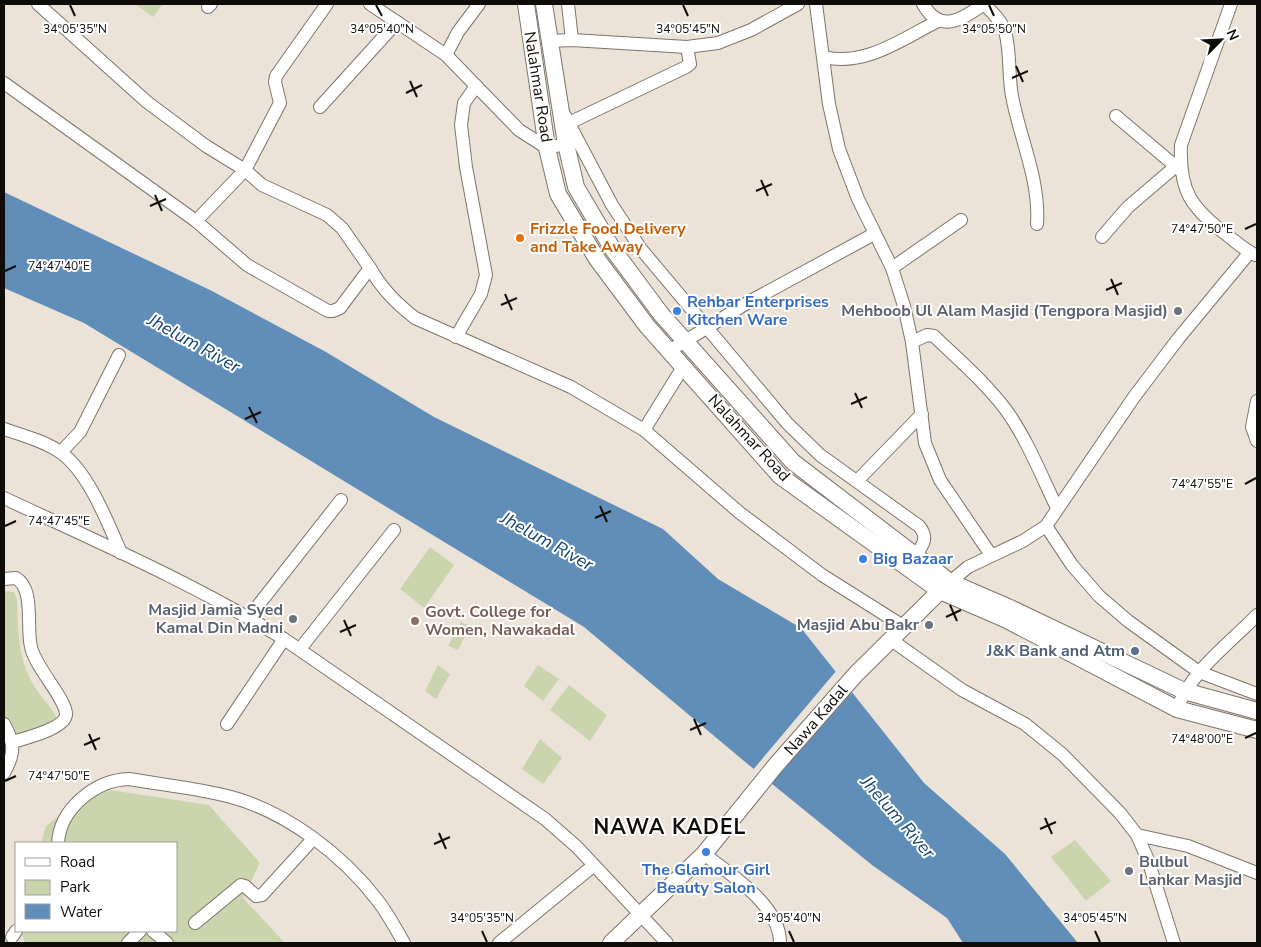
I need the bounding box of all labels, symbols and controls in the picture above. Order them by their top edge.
north arrow [1196,15,1246,65]
text: 34°05'35"N [43,21,107,37]
text: 34°05'40"N [350,21,414,37]
text: 34°05'45"N [656,21,720,37]
text: 34°05'50"N [962,21,1026,37]
text: N [1222,26,1243,44]
street label: Nalahmar Road [518,30,558,144]
place label: Frizzle Food Delivery and Take Away [530,218,686,258]
text: 74°47'50"E [1171,221,1233,237]
marker: Frizzle Food Delivery and Take Away [514,232,526,244]
text: 74°47'40"E [28,258,90,274]
place label: Rehbar Enterprises Kitchen Ware [687,291,829,331]
place label: Mehboob Ul Alam Masjid (Tengpora Masjid) [841,300,1168,322]
marker: Rehbar Enterprises Kitchen Ware [671,305,683,317]
marker: Mehboob Ul Alam Masjid (Tengpora Masjid) [1172,305,1184,317]
water label: Jhelum River [142,307,245,379]
street label: Nalahmar Road [703,390,795,486]
text: 74°47'55"E [1171,476,1233,492]
water label: Jhelum River [495,505,598,577]
text: 74°47'45"E [28,513,90,529]
place label: Big Bazaar [873,548,954,570]
marker: Big Bazaar [857,553,869,565]
place label: Masjid Jamia Syed Kamal Din Madni [148,599,283,639]
place label: Govt. College for Women, Nawakadal [425,601,575,641]
marker: Masjid Jamia Syed Kamal Din Madni [287,613,299,625]
place label: Masjid Abu Bakr [797,614,920,636]
marker: Govt. College for Women, Nawakadal [409,615,421,627]
marker: Masjid Abu Bakr [923,619,935,631]
place label: J&K Bank and Atm [986,640,1125,662]
marker: J&K Bank and Atm [1129,645,1141,657]
street label: Nawa Kadal [779,680,853,760]
text: 74°48'00"E [1171,731,1233,747]
text: 74°47'50"E [28,768,90,784]
water label: Jhelum River [855,770,941,864]
district label: NAWA KADEL [594,813,746,841]
legend [15,842,178,932]
marker: The Glamour Girl Beauty Salon [700,846,712,858]
place label: Bulbul Lankar Masjid [1139,851,1242,891]
text: Road [60,852,95,872]
place label: The Glamour Girl Beauty Salon [642,859,770,899]
marker: Bulbul Lankar Masjid [1123,865,1135,877]
text: Park [60,877,90,897]
text: Water [60,902,103,922]
text: 34°05'35"N [450,910,514,926]
text: 34°05'40"N [757,910,821,926]
text: 34°05'45"N [1063,910,1127,926]

